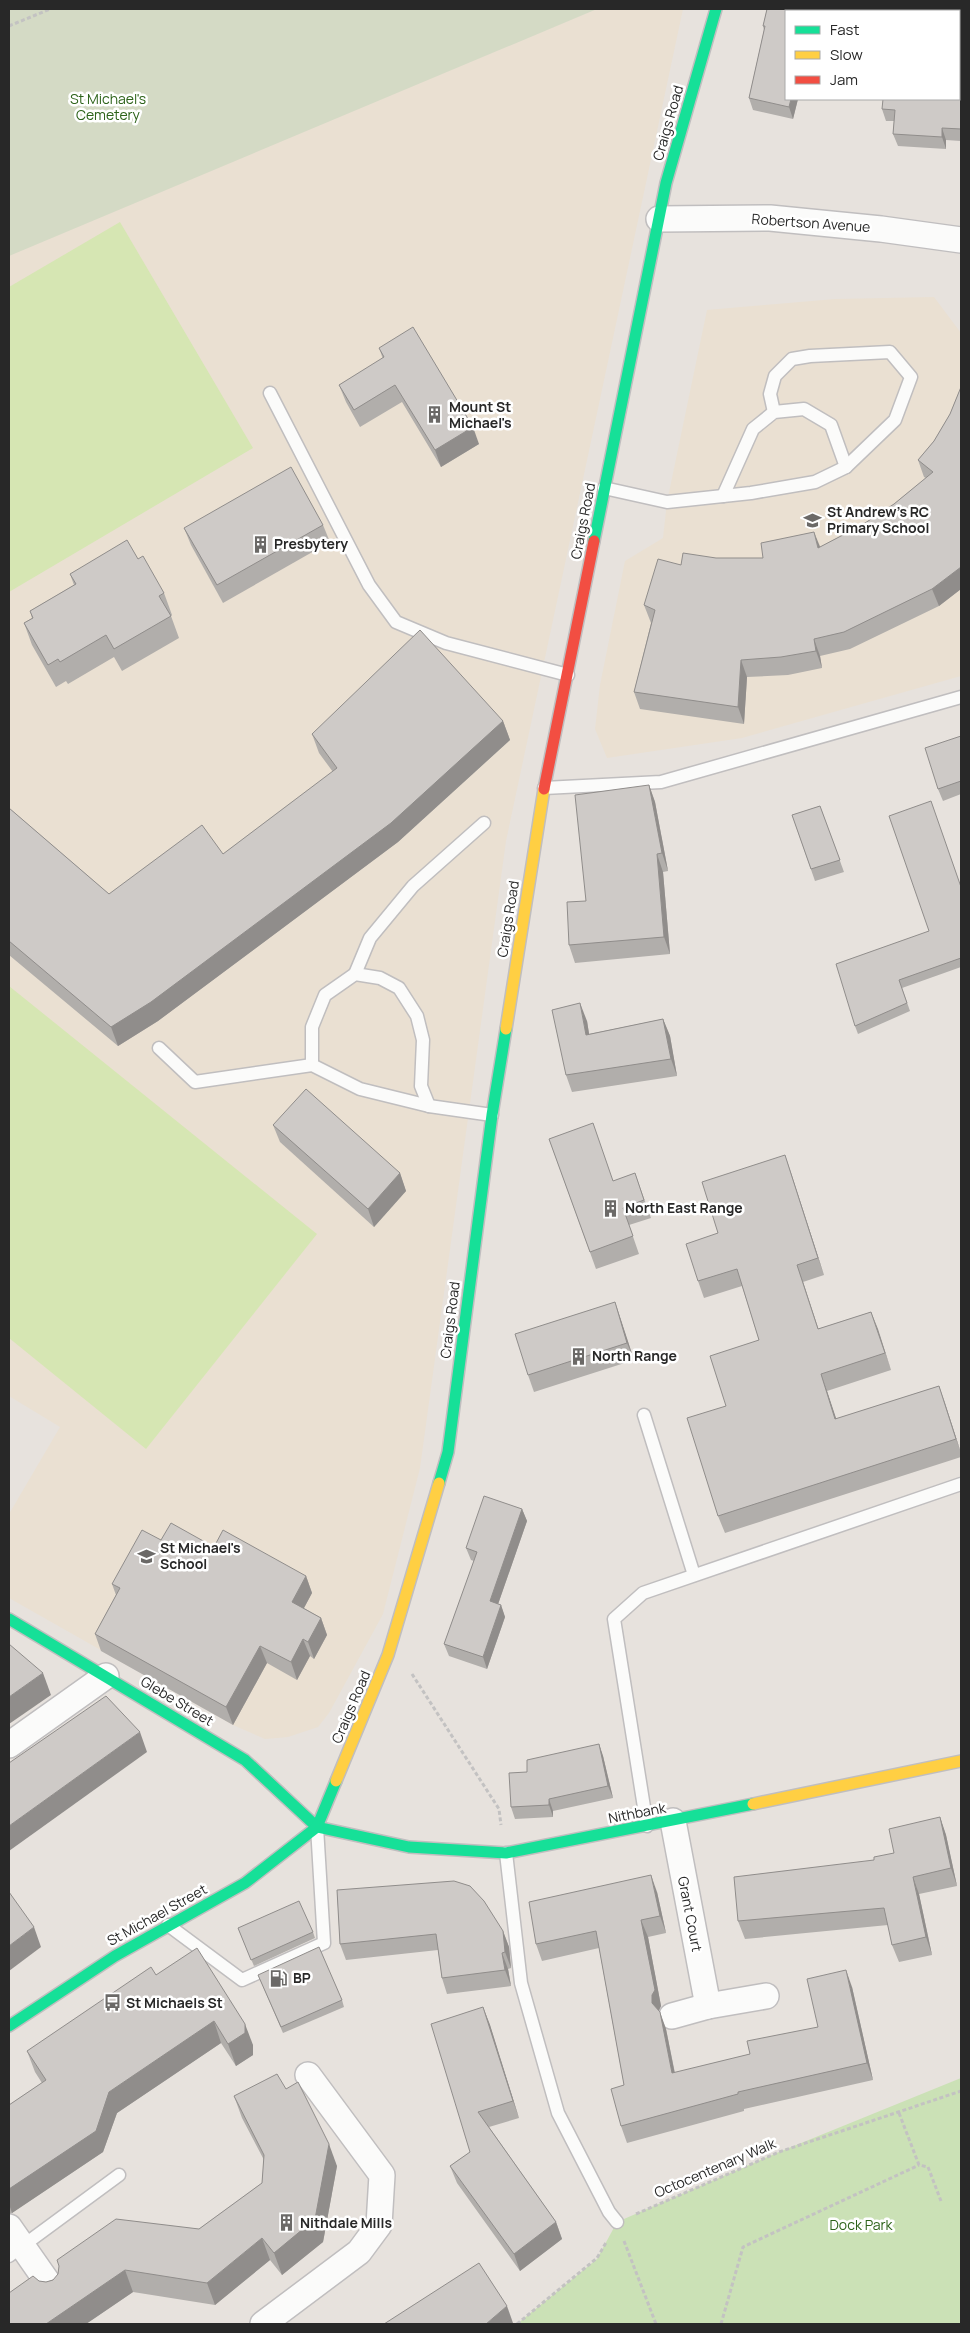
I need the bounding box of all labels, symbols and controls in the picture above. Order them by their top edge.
legend [785,10,960,100]
text: Fast [830,19,859,40]
text: Slow [830,44,863,65]
text: Jam [830,69,858,90]
street label: Craigs Road [648,83,687,163]
park label: St Michael's Cemetery [70,89,146,124]
street label: Robertson Avenue [751,209,871,236]
place label: Mount St Michael's [449,397,512,432]
building icon: Mount St Michael's [425,405,445,425]
street label: Craigs Road [566,481,599,561]
place label: St Andrew's RC Primary School [827,502,929,537]
school or university icon: St Andrew's RC Primary School [803,510,823,530]
building icon: Presbytery [250,534,270,554]
place label: Presbytery [274,534,348,553]
street label: Craigs Road [492,879,523,959]
building icon: North East Range [601,1198,621,1218]
place label: North East Range [625,1198,743,1217]
street label: Craigs Road [435,1280,464,1360]
building icon: North Range [568,1346,588,1366]
place label: North Range [592,1346,677,1365]
place label: St Michael's School [160,1538,241,1573]
school or university icon: St Michael's School [136,1546,156,1566]
street label: Craigs Road [327,1667,374,1746]
street label: Glebe Street [137,1671,218,1730]
street label: Nithbank [607,1797,668,1827]
street label: Grant Court [674,1875,707,1954]
street label: St Michael Street [103,1879,210,1950]
fuel station icon: BP [269,1968,289,1988]
place label: BP [293,1968,311,1987]
bus stop icon: St Michaels St [102,1993,122,2013]
place label: St Michaels St [126,1993,223,2012]
street label: Octocentenary Walk [651,2133,779,2202]
building icon: Nithdale Mills [276,2213,296,2233]
place label: Nithdale Mills [300,2213,392,2232]
park label: Dock Park [829,2215,894,2234]

